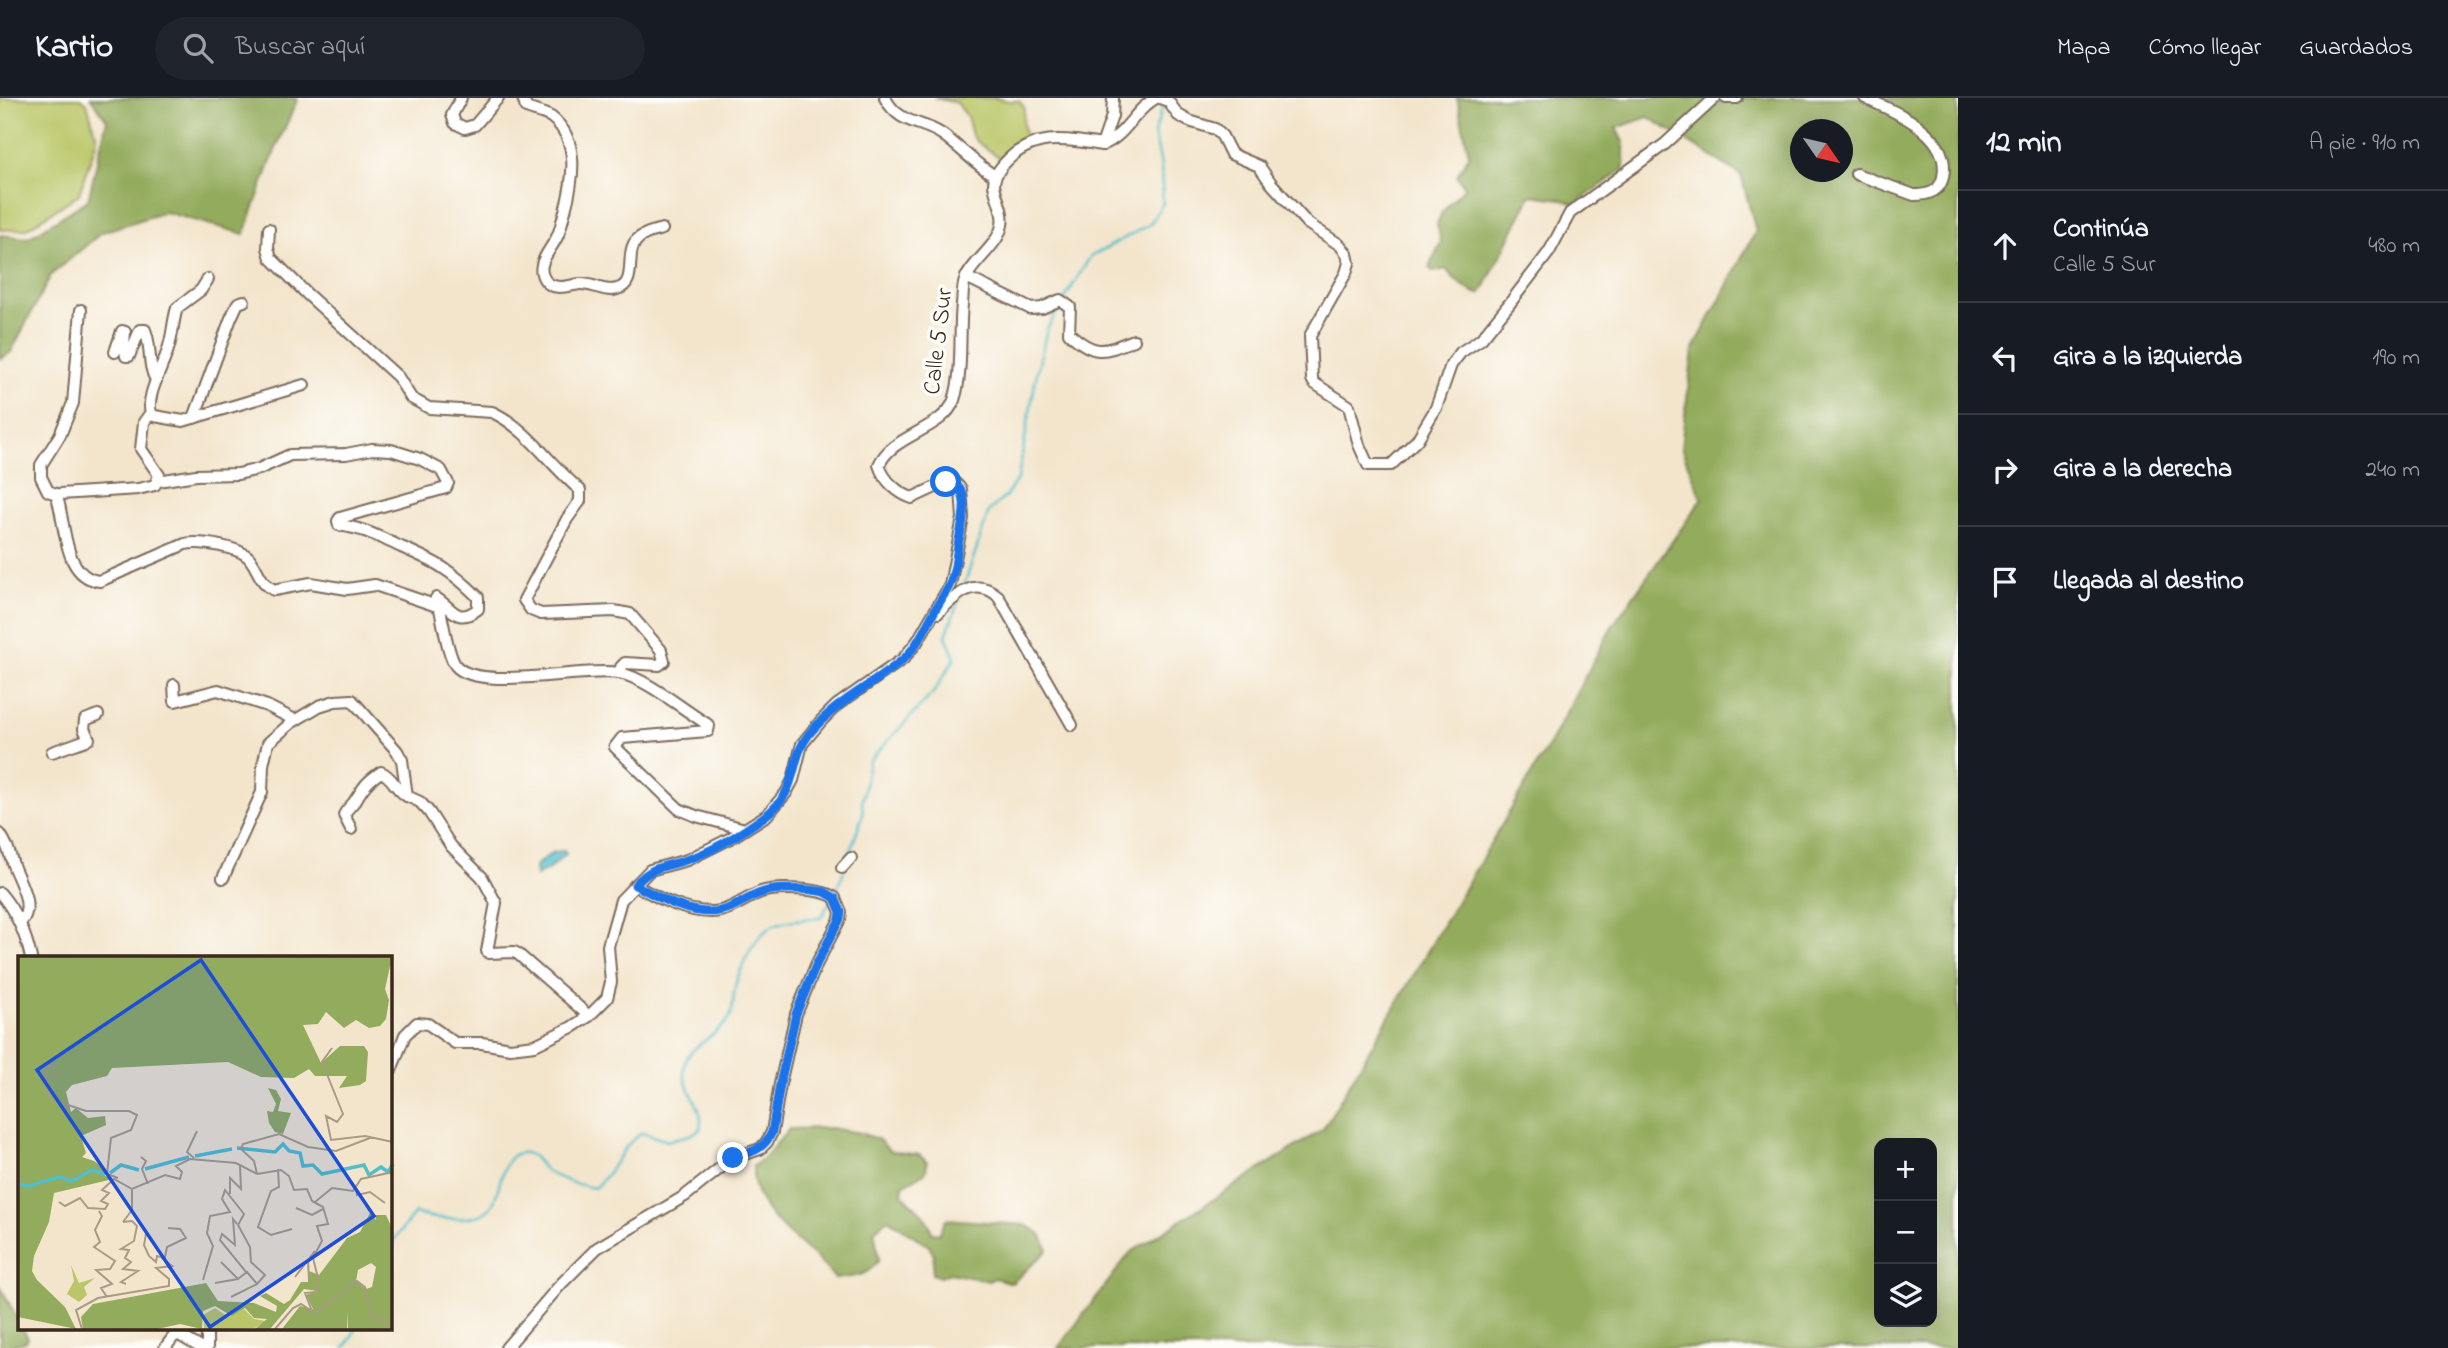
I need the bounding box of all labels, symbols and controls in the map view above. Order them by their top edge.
search box [155,17,645,80]
text: Kartio [35,24,113,72]
icon: search [179,29,217,67]
text: Buscar aquí [235,29,365,67]
text: Mapa [2057,31,2110,66]
text: Cómo llegar [2148,31,2261,66]
text: Guardados [2299,31,2413,66]
north arrow [1790,119,1853,182]
text: 12 min [1986,122,2061,166]
text: A pie · 910 m [2309,127,2420,160]
text: Continúa [2053,211,2149,249]
icon: ahead [1986,227,2024,265]
text: 480 m [2368,230,2420,263]
text: Calle 5 Sur [2053,249,2156,282]
street label: Calle 5 Sur [916,285,963,397]
icon: left [1986,339,2024,377]
text: Gira a la izquierda [2053,339,2242,377]
text: 190 m [2372,342,2420,375]
icon: right [1986,451,2024,489]
text: Gira a la derecha [2053,451,2232,489]
text: 240 m [2366,454,2420,487]
route start [930,466,961,497]
icon: arrive [1986,563,2024,601]
text: Llegada al destino [2053,563,2244,601]
inset map [18,956,392,1330]
map controls [1874,1138,1937,1327]
button: + [1874,1138,1937,1201]
route end [717,1142,748,1173]
button: − [1874,1201,1937,1264]
button: layers [1874,1264,1937,1327]

